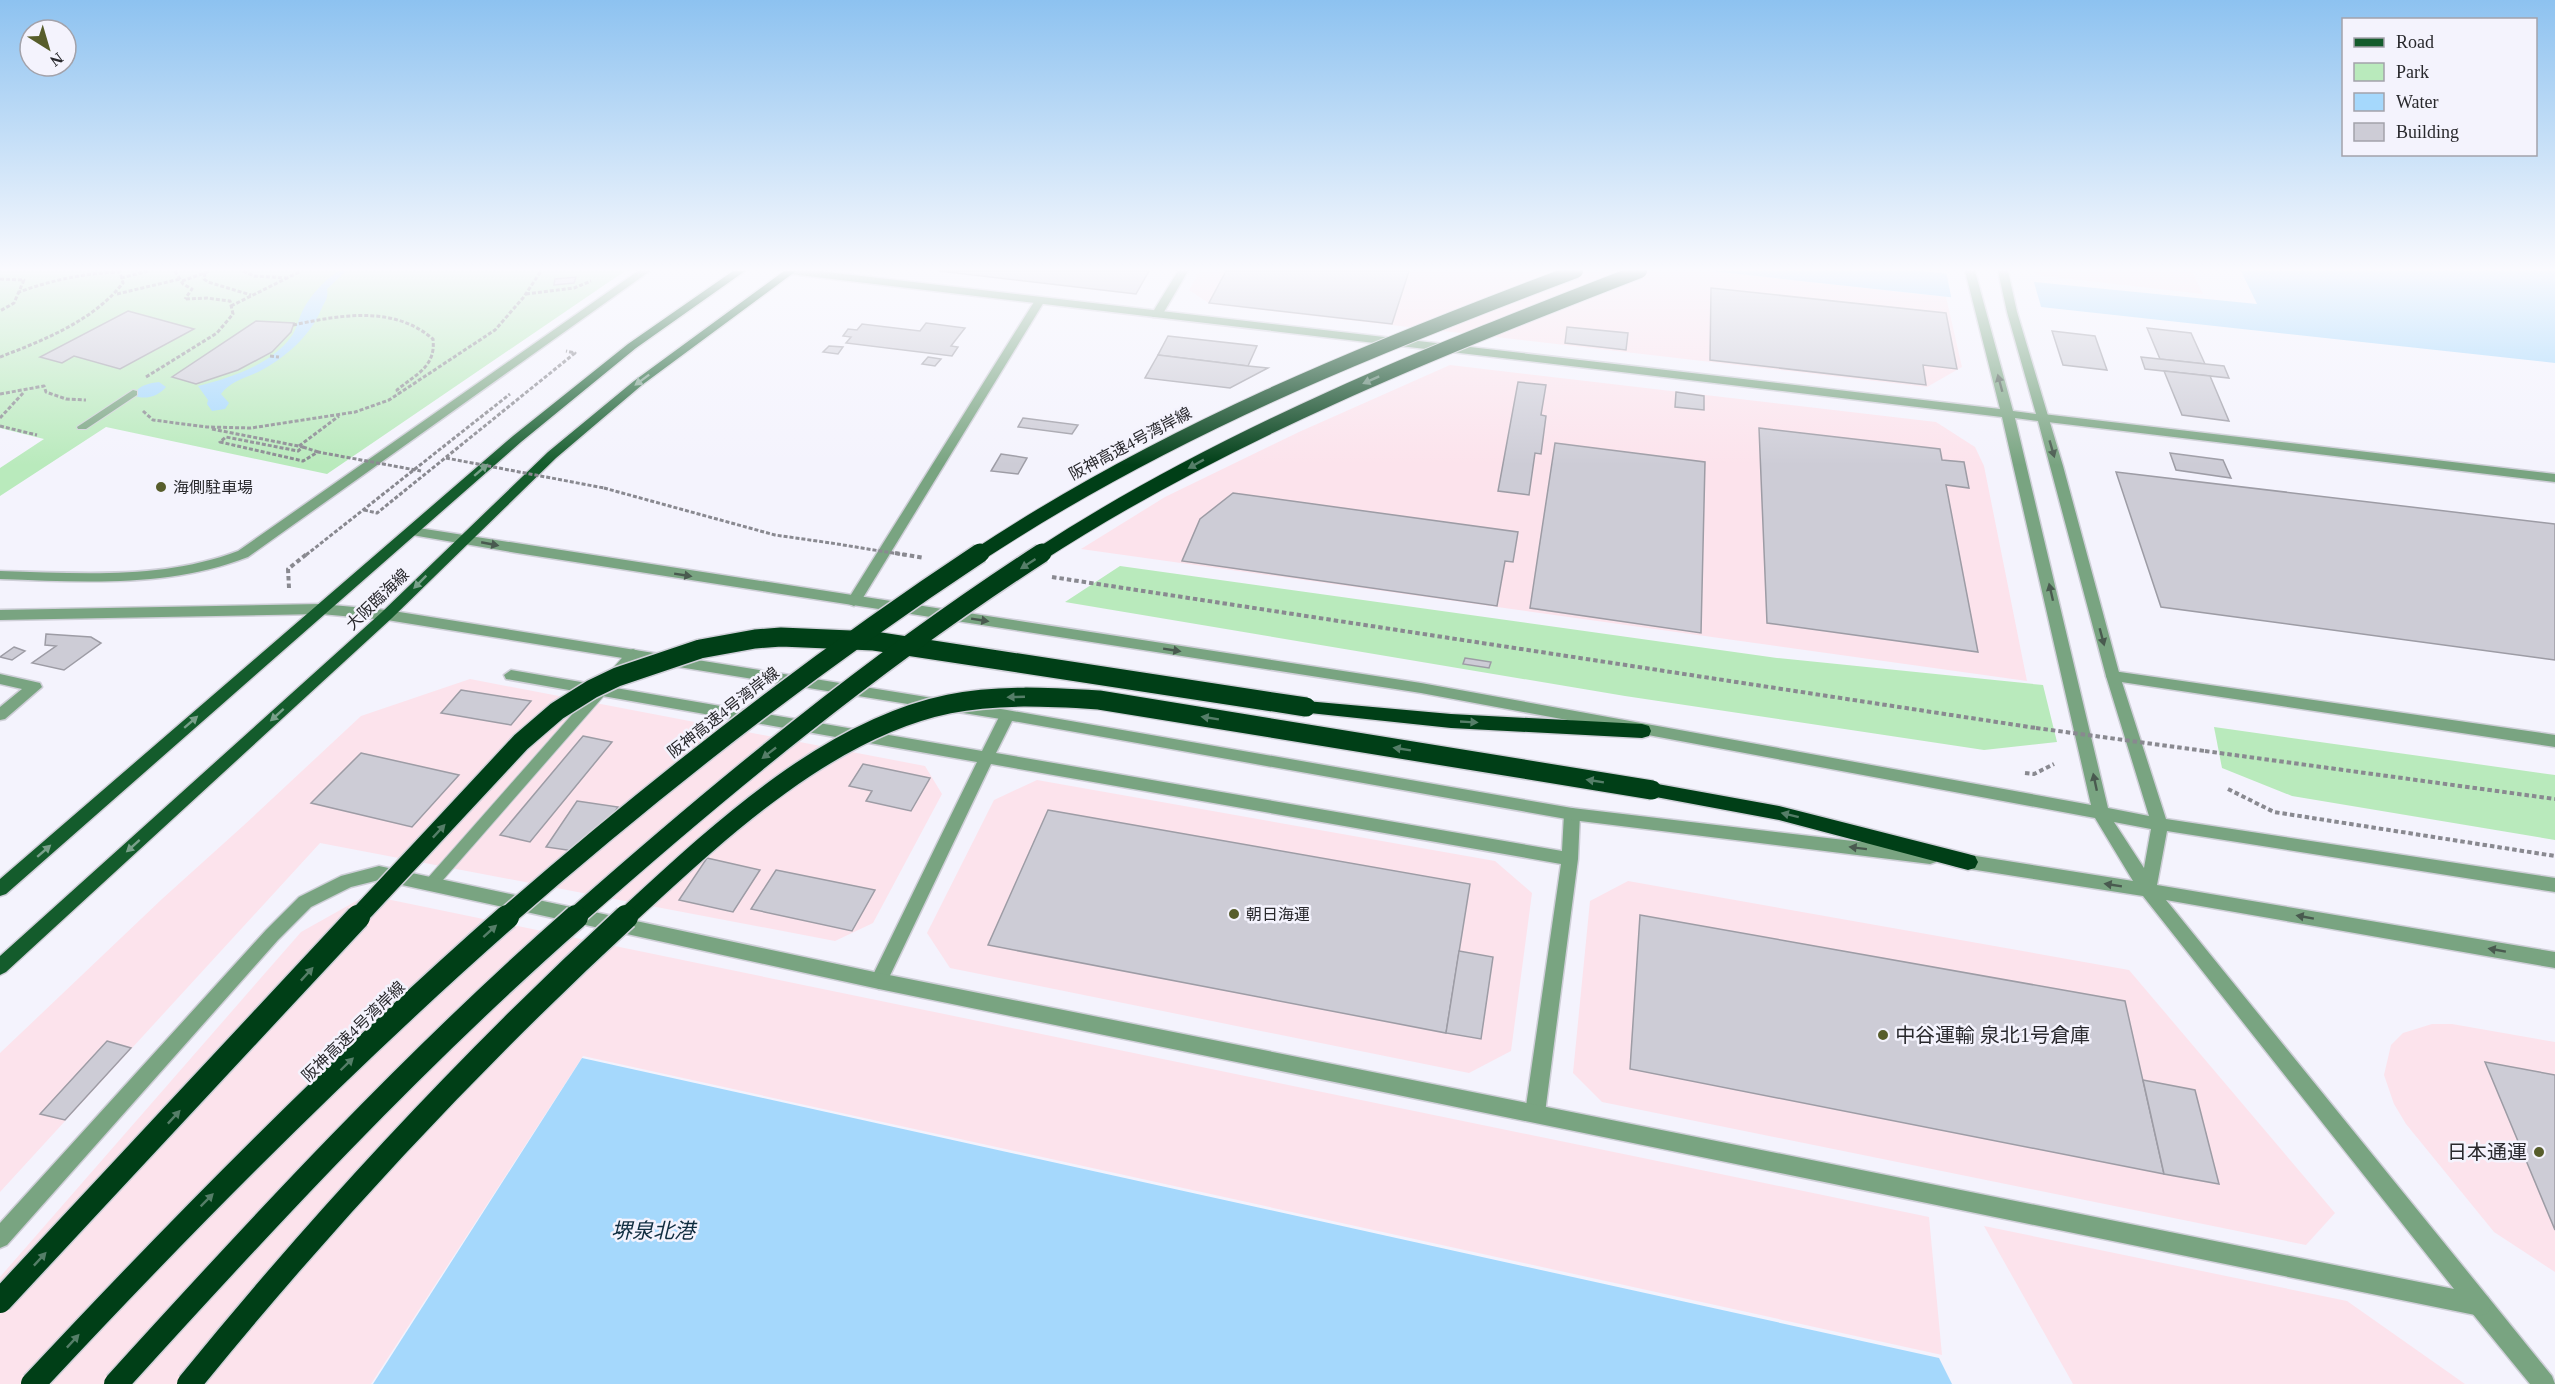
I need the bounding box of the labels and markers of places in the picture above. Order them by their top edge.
place label: 海側駐車場 [173,479,253,496]
marker: 海側駐車場 [154,480,168,494]
place label: 朝日海運 [1246,906,1310,923]
marker: 朝日海運 [1227,907,1241,921]
place label: 中谷運輸 泉北1号倉庫 [1895,1024,2090,1046]
marker: 中谷運輸 泉北1号倉庫 [1876,1028,1890,1042]
place label: 日本通運 [2447,1141,2527,1163]
marker: 日本通運 [2532,1145,2546,1159]

